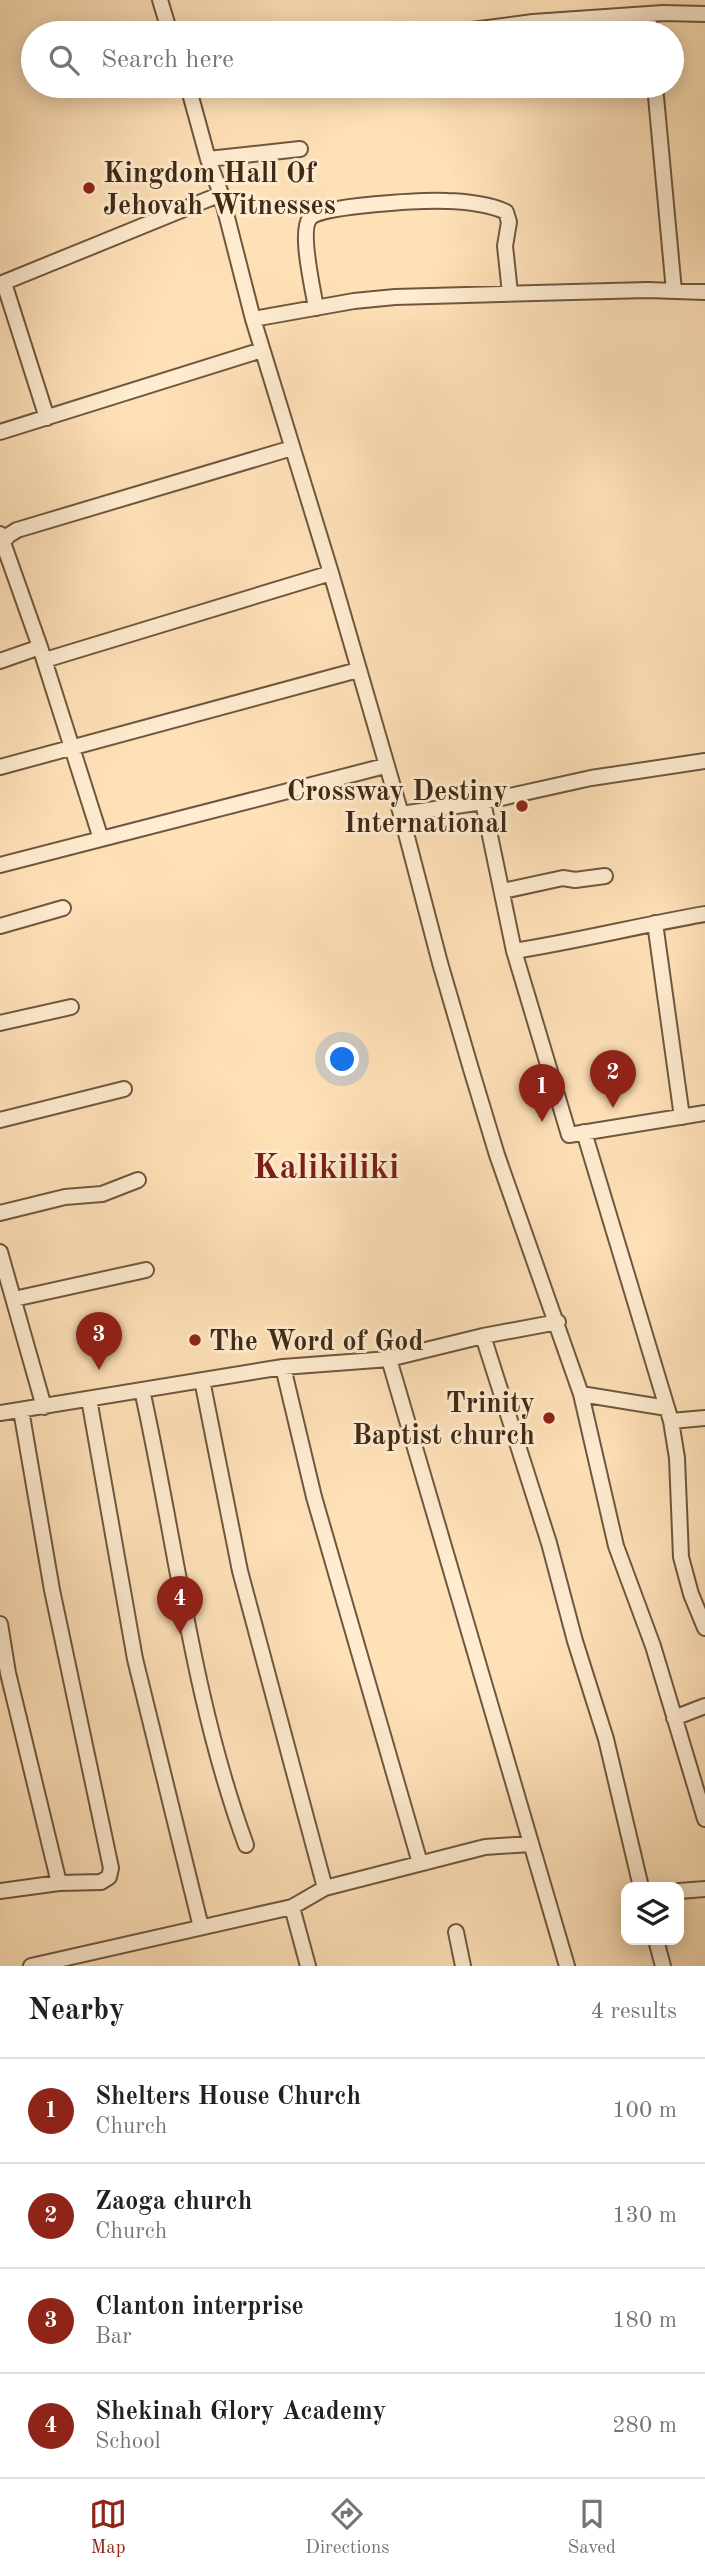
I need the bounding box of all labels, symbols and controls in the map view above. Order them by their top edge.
search box [21,21,684,98]
icon: search [45,41,83,79]
text: Search here [101,47,234,73]
place label: Kingdom Hall Of Jehovah Witnesses [103,161,336,221]
marker: Kingdom Hall Of Jehovah Witnesses [81,180,97,196]
place label: Crossway Destiny International [287,779,508,839]
marker: Crossway Destiny International [514,798,530,814]
your location [325,1042,359,1076]
pin: 2 [590,1050,636,1108]
pin: 1 [519,1064,565,1122]
district label: Kalikiliki [253,1151,399,1186]
pin: 3 [76,1312,122,1370]
place label: The Word of God [209,1329,423,1357]
marker: The Word of God [187,1332,203,1348]
place label: Trinity Baptist church [352,1391,535,1451]
marker: Trinity Baptist church [541,1410,557,1426]
pin: 4 [157,1576,203,1634]
map controls [621,1882,684,1945]
button: layers [621,1882,684,1945]
text: Nearby [28,1996,125,2026]
text: 4 results [591,2000,677,2023]
text: Shelters House Church [95,2084,361,2110]
text: 1 [44,2099,58,2122]
text: 100 m [612,2099,677,2122]
text: Church [95,2115,167,2138]
text: Zaoga church [95,2189,252,2215]
text: 2 [44,2204,58,2227]
text: 130 m [612,2204,677,2227]
text: Church [95,2220,167,2243]
text: Clanton interprise [95,2294,304,2320]
text: 3 [44,2309,58,2332]
text: 180 m [612,2309,677,2332]
text: Bar [95,2325,132,2348]
text: Shekinah Glory Academy [95,2399,386,2425]
text: 4 [44,2414,58,2437]
text: 280 m [612,2414,677,2437]
text: School [95,2430,161,2453]
tab: Map [89,2495,127,2560]
tab: Directions [305,2495,390,2560]
tab: Saved [568,2495,616,2560]

